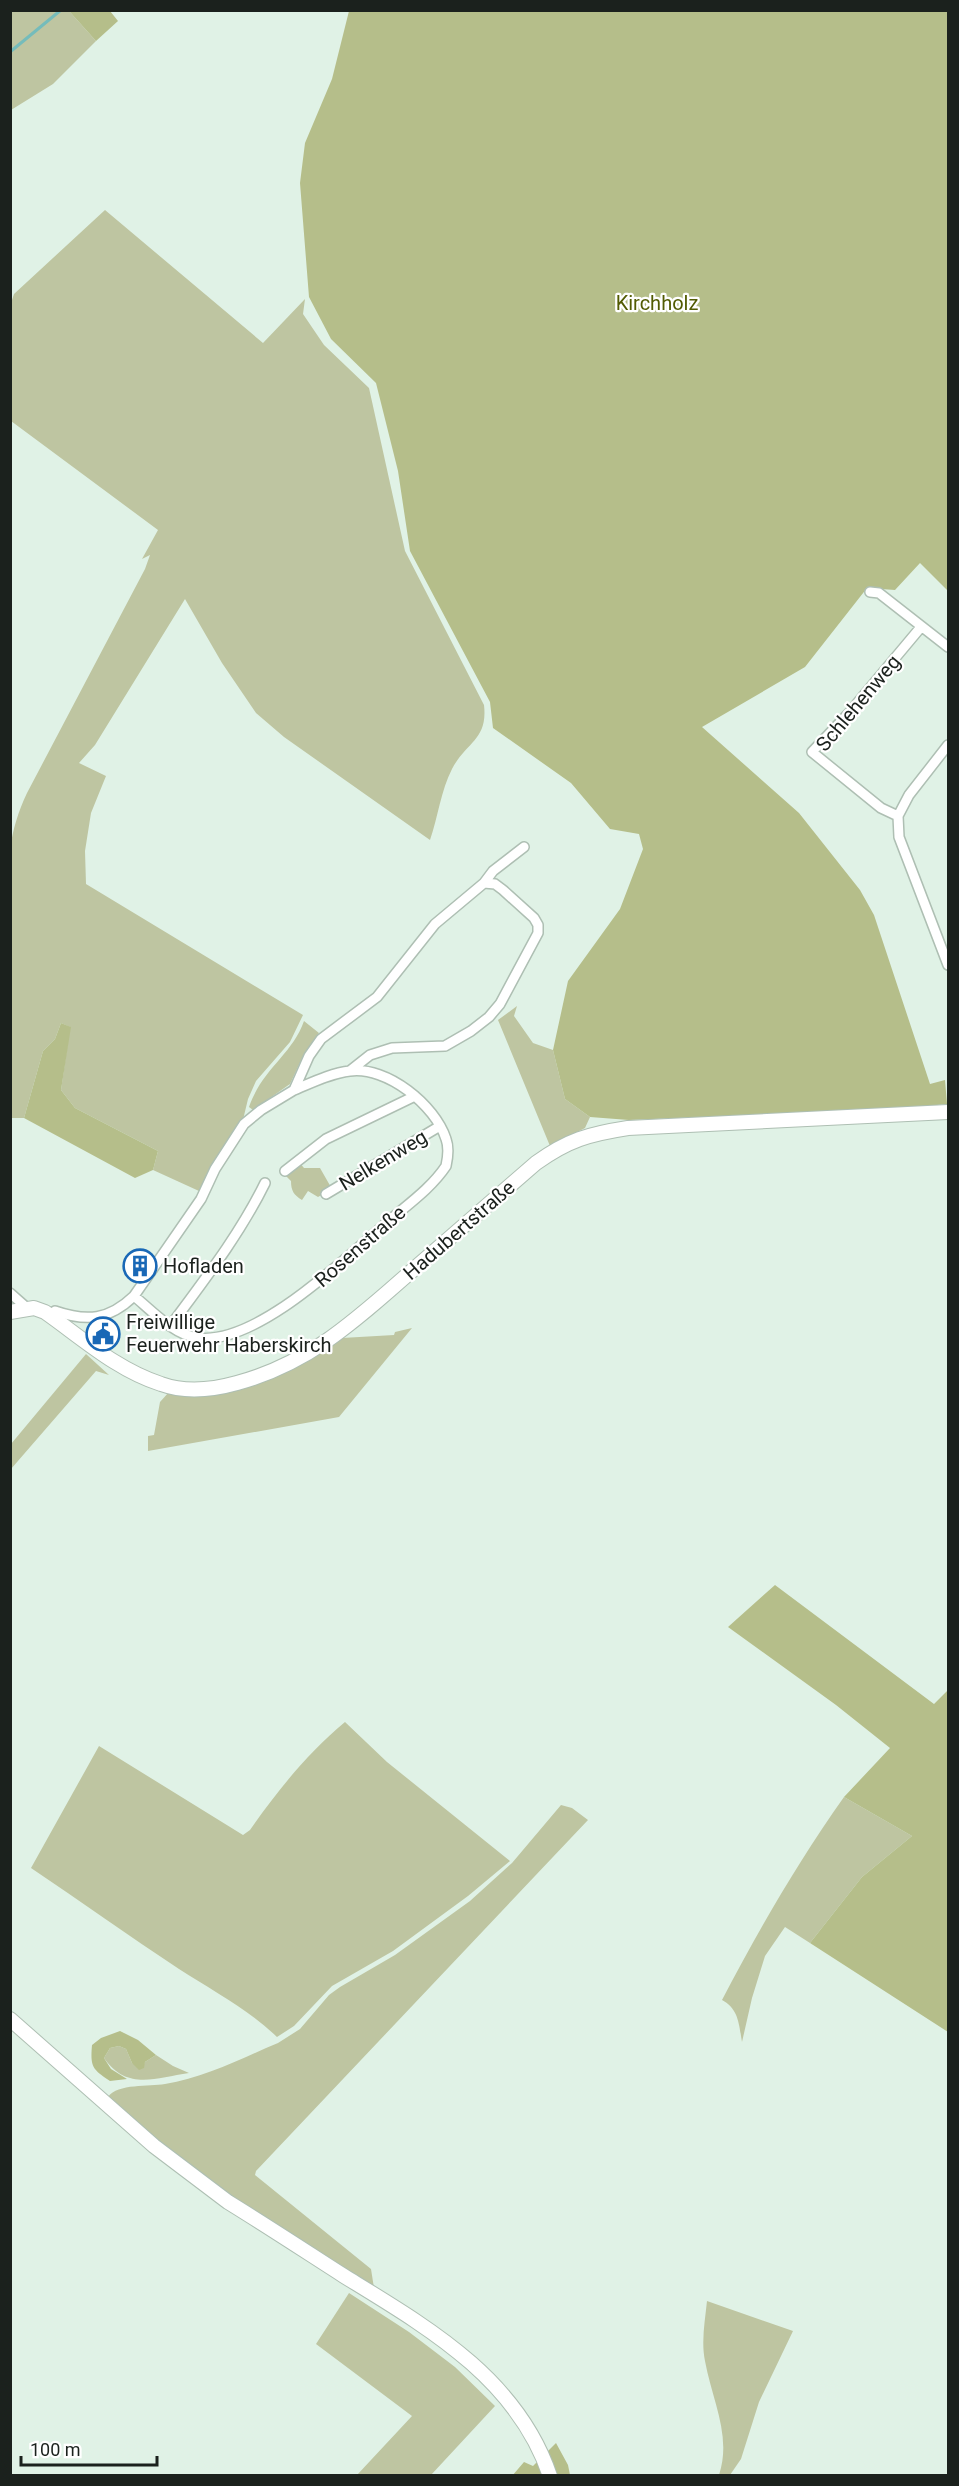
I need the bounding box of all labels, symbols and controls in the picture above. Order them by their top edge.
park label: Kirchholz [616,291,698,315]
street label: Schlehenweg [811,650,905,756]
street label: Nelkenweg [335,1124,431,1196]
street label: Hadubertstraße [398,1175,520,1285]
street label: Rosenstraße [310,1200,410,1292]
building icon: Hofladen [122,1248,158,1284]
place label: Hofladen [163,1254,244,1278]
place label: Freiwillige Feuerwehr Haberskirch [126,1310,332,1357]
public building icon: Freiwillige Feuerwehr Haberskirch [85,1316,121,1352]
scale bar [21,2429,158,2467]
text: 100 m [30,2439,81,2460]

